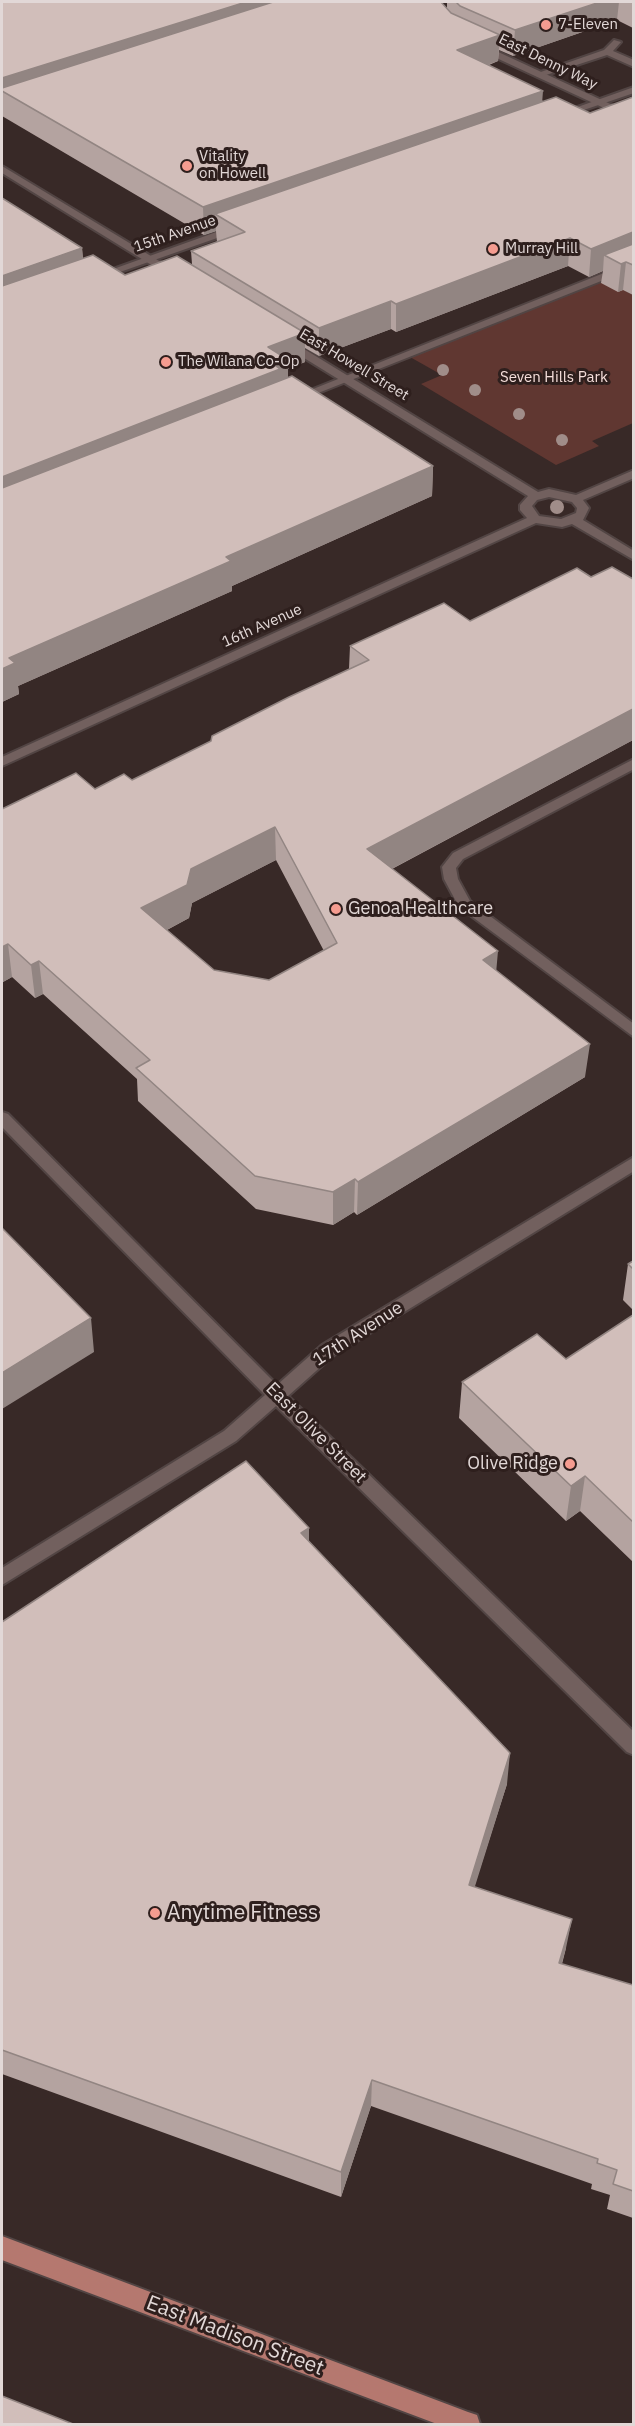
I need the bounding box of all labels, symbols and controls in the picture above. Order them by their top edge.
place label: 7-Eleven [558,16,618,34]
marker: 7-Eleven [539,18,553,32]
street label: East Denny Way [496,30,600,94]
place label: Vitality on Howell [199,148,266,183]
marker: Vitality on Howell [180,159,194,173]
street label: 15th Avenue [132,212,218,256]
place label: Murray Hill [505,240,578,258]
marker: Murray Hill [486,242,500,256]
street label: East Howell Street [296,325,412,405]
place label: The Wilana Co-Op [178,353,300,371]
marker: The Wilana Co-Op [159,355,173,369]
park label: Seven Hills Park [500,369,608,387]
street label: 16th Avenue [219,600,305,652]
place label: Genoa Healthcare [348,898,493,920]
marker: Genoa Healthcare [329,902,343,916]
street label: 17th Avenue [309,1297,407,1371]
street label: East Olive Street [261,1378,371,1488]
place label: Olive Ridge [467,1453,558,1475]
marker: Olive Ridge [563,1457,577,1471]
place label: Anytime Fitness [167,1900,318,1926]
marker: Anytime Fitness [148,1906,162,1920]
street label: East Madison Street [143,2291,327,2381]

